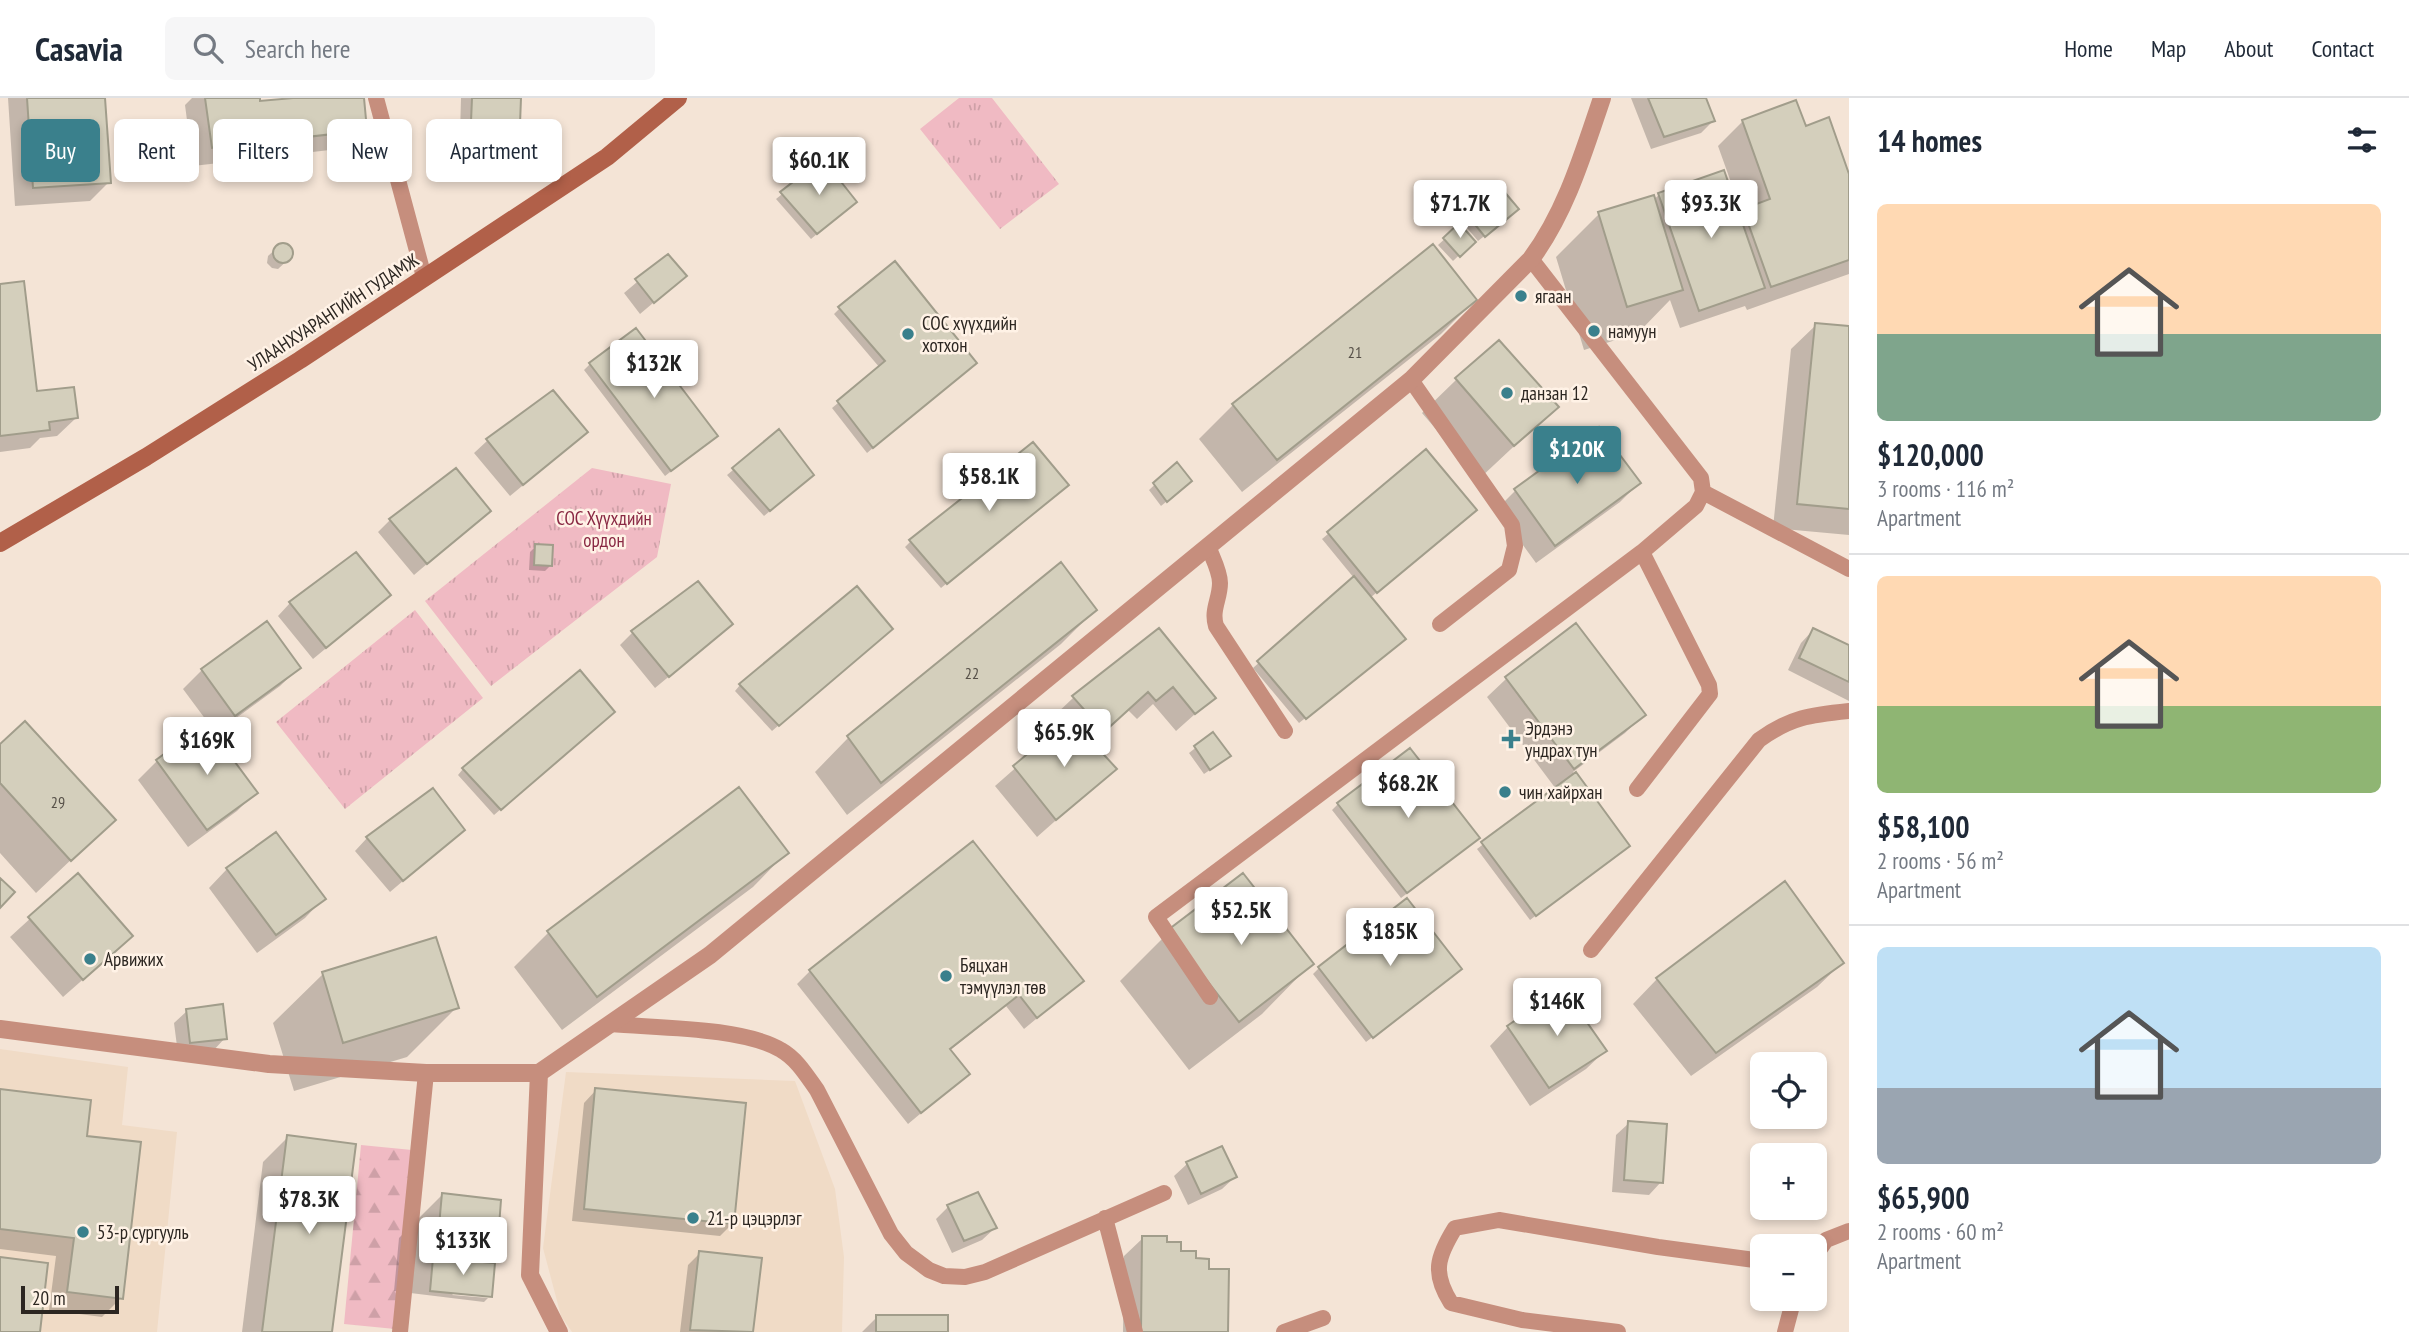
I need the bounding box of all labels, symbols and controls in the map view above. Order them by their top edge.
search box [165,17,655,80]
text: Casavia [35,27,123,70]
icon: search [189,29,227,67]
text: Search here [245,32,351,65]
text: Home [2064,33,2113,64]
text: Map [2151,33,2186,64]
text: About [2224,33,2273,64]
text: Contact [2311,33,2374,64]
chip: Buy [21,119,100,182]
chip: Rent [114,119,199,182]
chip: Filters [213,119,313,182]
chip: New [327,119,412,182]
chip: Apartment [426,119,562,182]
text: 14 homes [1877,121,1982,160]
icon: filters [2343,121,2381,159]
pin: $60.1K [762,138,876,197]
text: $60.1K [789,145,849,174]
pin: $71.7K [1403,180,1517,240]
pin: $93.3K [1654,180,1768,240]
text: $71.7K [1430,188,1490,217]
text: $93.3K [1681,188,1741,217]
street label: УЛААНХУАРАНГИЙН ГУДАМЖ [243,247,423,376]
icon: home [2066,249,2192,375]
place label: ягаан [1535,284,1571,308]
marker: ягаан [1513,288,1529,304]
place label: СОС хүүхдийн хотхон [922,311,1017,357]
place label: намуун [1608,319,1656,343]
marker: намуун [1586,323,1602,339]
marker: СОС хүүхдийн хотхон [900,326,916,342]
pin: $132K [605,341,703,400]
house number: 21 [1348,342,1362,362]
text: $132K [626,348,682,377]
place label: данзан 12 [1521,381,1589,405]
marker: данзан 12 [1499,385,1515,401]
pin: $120K [1528,426,1626,486]
text: $120K [1549,434,1605,463]
text: $120,000 [1877,435,1984,474]
pin: $58.1K [932,454,1046,513]
text: $58.1K [959,461,1019,490]
text: 3 rooms · 116 m² [1877,474,2014,503]
text: Apartment [1877,503,1961,532]
park label: СОС Хүүхдийн ордон [556,506,652,552]
icon: home [2066,621,2192,747]
house number: 22 [965,663,979,683]
pin: $65.9K [1007,710,1121,769]
place label: Эрдэнэ ундрах тун [1525,716,1598,762]
text: $65.9K [1034,717,1094,746]
pin: $169K [158,718,256,777]
text: $169K [179,725,235,754]
marker: Эрдэнэ ундрах тун [1503,731,1519,747]
pin: $68.2K [1351,760,1465,820]
text: $68.2K [1378,768,1438,797]
place label: чин хайрхан [1519,780,1603,804]
marker: чин хайрхан [1497,784,1513,800]
house number: 29 [51,792,65,812]
text: $58,100 [1877,807,1970,846]
text: 2 rooms · 56 m² [1877,846,2004,875]
text: Apartment [1877,875,1961,904]
pin: $52.5K [1184,888,1298,947]
text: $52.5K [1211,895,1271,924]
pin: $185K [1341,908,1439,968]
text: $185K [1362,916,1418,945]
place label: Арвижих [104,947,164,971]
marker: Арвижих [82,951,98,967]
place label: Бяцхан тэмүүлэл төв [960,953,1046,999]
marker: Бяцхан тэмүүлэл төв [938,968,954,984]
pin: $146K [1508,978,1606,1038]
text: $146K [1529,986,1585,1015]
icon: home [2066,992,2192,1118]
map controls [1750,1052,1827,1311]
button: locate [1750,1052,1827,1129]
button: + [1750,1143,1827,1220]
pin: $78.3K [252,1176,366,1236]
text: $65,900 [1877,1178,1970,1217]
text: $78.3K [279,1184,339,1213]
place label: 21-р цэцэрлэг [707,1206,802,1230]
marker: 21-р цэцэрлэг [685,1210,701,1226]
text: 2 rooms · 60 m² [1877,1217,2004,1246]
pin: $133K [414,1218,512,1277]
place label: 53-р сургууль [97,1220,189,1244]
marker: 53-р сургууль [75,1224,91,1240]
text: $133K [435,1225,491,1254]
button: − [1750,1234,1827,1311]
text: Apartment [1877,1246,1961,1275]
scale bar [21,1283,119,1315]
text: 20 m [32,1286,66,1310]

